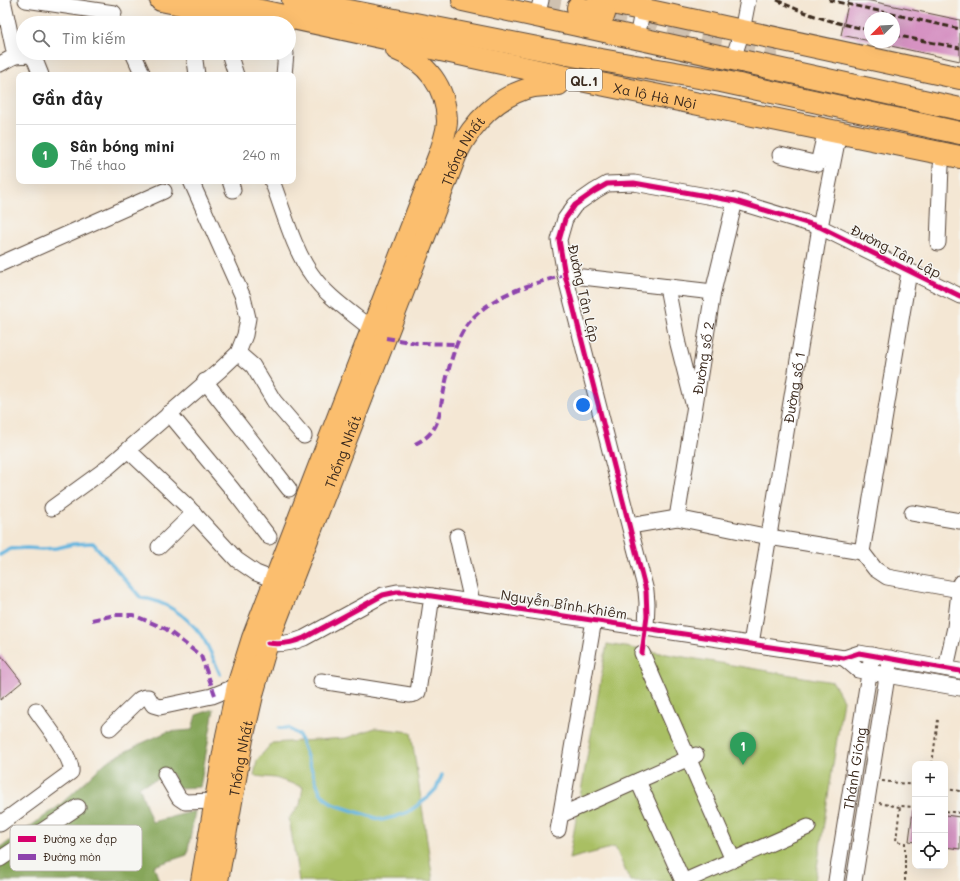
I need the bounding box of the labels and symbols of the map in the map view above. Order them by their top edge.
north arrow [864,12,900,48]
road number: QL.1 [566,69,602,91]
street label: Xa lộ Hà Nội [611,77,699,113]
street label: Thống Nhất [436,111,489,189]
street label: Đường Tân Lập [847,220,945,282]
street label: Đường Tân Lập [564,242,604,344]
street label: Đường số 2 [687,320,718,396]
street label: Đường số 1 [778,350,809,425]
your location [573,395,593,415]
street label: Thống Nhất [319,412,365,491]
street label: Nguyễn Bỉnh Khiêm [499,585,629,623]
street label: Thống Nhất [224,718,257,798]
street label: Thánh Gióng [838,726,870,811]
pin: 1 [730,732,756,765]
legend [10,825,142,871]
text: Đường xe đạp [43,831,117,846]
text: Đường mòn [43,849,101,864]

